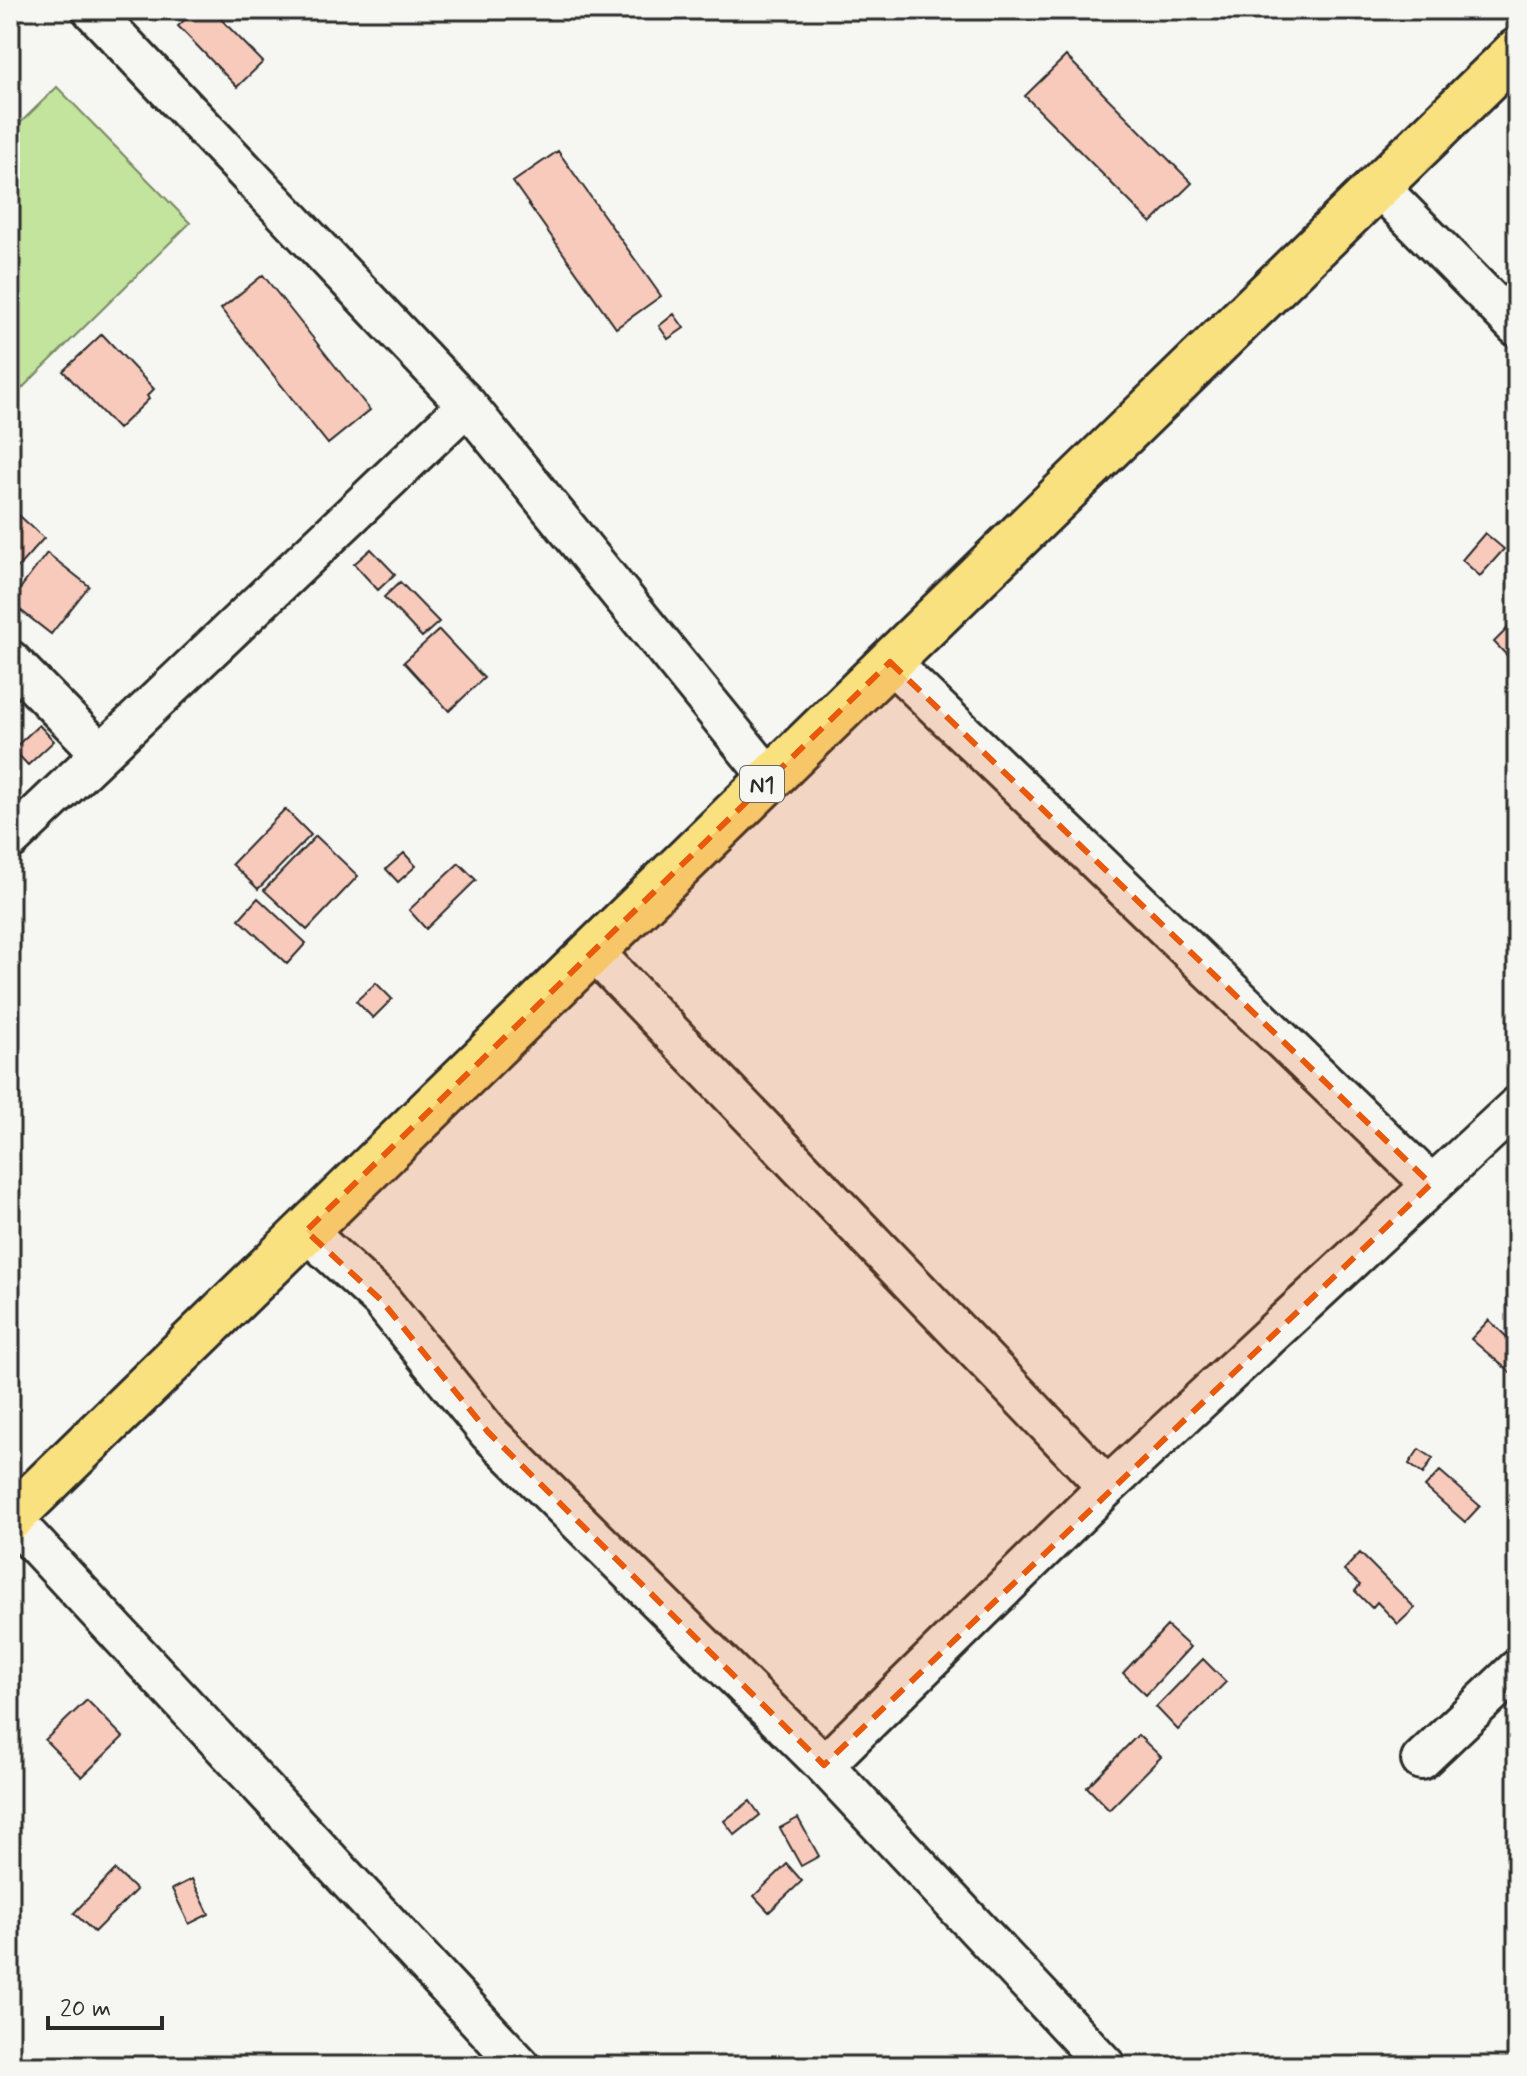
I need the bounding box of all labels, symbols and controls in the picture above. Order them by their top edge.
road number: N1 [740,766,784,802]
scale bar [48,1980,162,2030]
text: 20 m [60,1994,111,2025]

